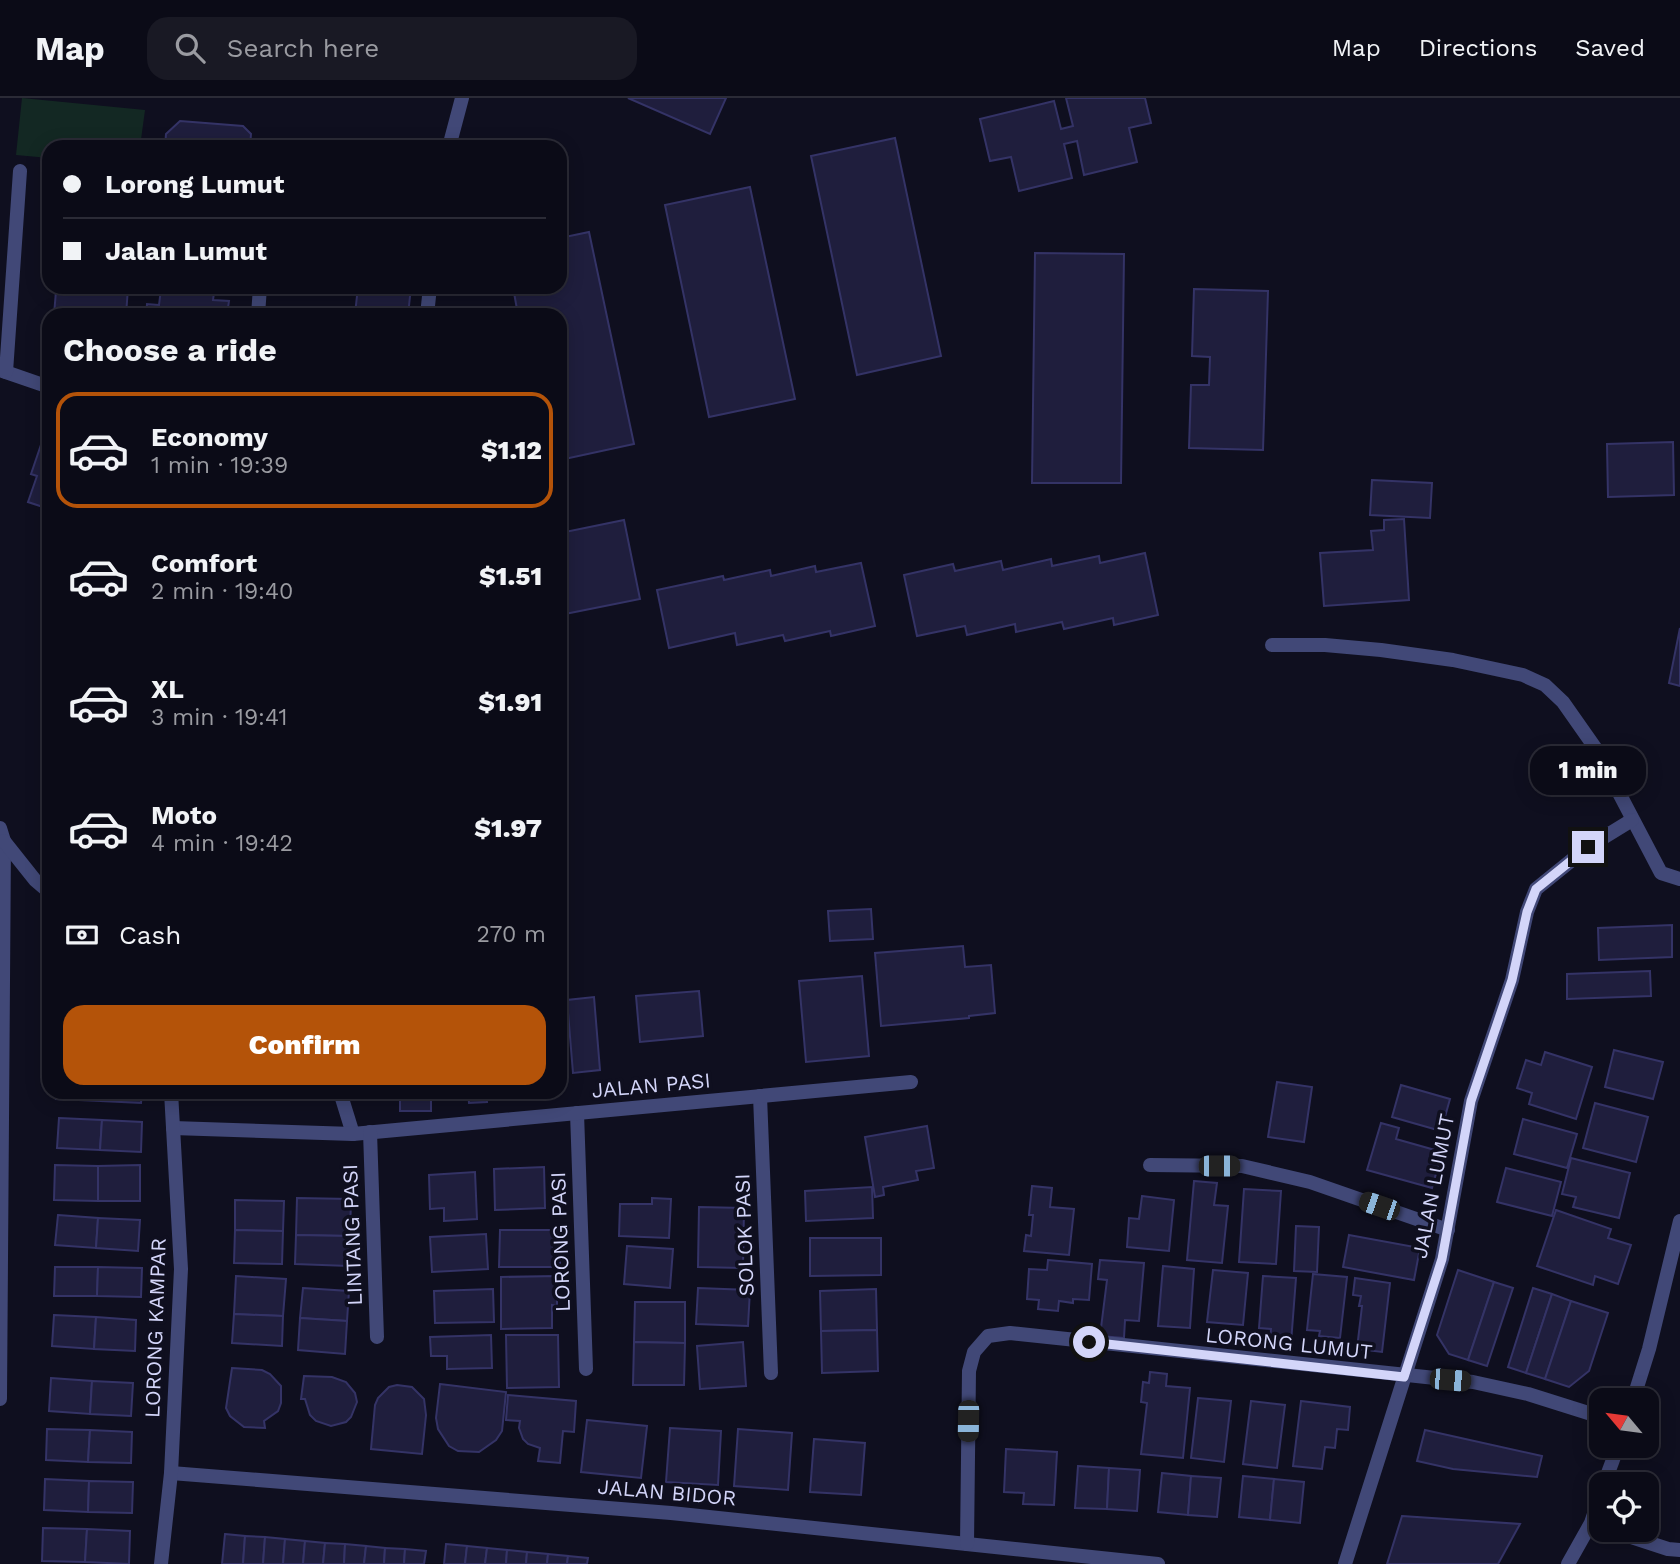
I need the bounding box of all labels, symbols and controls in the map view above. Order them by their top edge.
search box [147,17,637,80]
text: Map [35,29,105,68]
icon: search [171,29,209,67]
text: Search here [227,33,379,63]
text: Map [1332,34,1381,62]
text: Directions [1419,34,1537,62]
text: Saved [1575,34,1645,62]
text: Lorong Lumut [105,169,284,199]
text: Jalan Lumut [105,236,267,266]
text: Choose a ride [63,331,277,369]
icon: car [67,419,130,482]
text: Economy [151,422,268,452]
text: $1.12 [481,435,542,465]
text: 1 min · 19:39 [151,452,288,479]
icon: car [67,545,130,608]
text: Comfort [151,548,257,578]
text: $1.51 [479,561,542,591]
text: 2 min · 19:40 [151,578,293,605]
icon: car [67,671,130,734]
text: XL [151,674,184,704]
text: $1.91 [478,687,542,717]
text: 3 min · 19:41 [151,704,288,731]
callout: 1 min [1530,746,1646,794]
text: 1 min [1558,757,1618,784]
icon: car [67,797,130,860]
text: Moto [151,800,217,830]
text: $1.97 [474,813,542,843]
text: 4 min · 19:42 [151,830,293,857]
route end [1572,831,1604,863]
icon: cash [63,916,101,954]
text: Cash [119,920,181,950]
text: 270 m [477,921,546,948]
button: Confirm [63,1005,546,1085]
street label: JALAN PASI [590,1067,712,1103]
street label: JALAN LUMUT [1407,1111,1459,1260]
car [1199,1156,1241,1177]
street label: LINTANG PASI [337,1164,367,1306]
street label: LORONG PASI [545,1171,575,1313]
street label: SOLOK PASI [729,1173,759,1297]
car [1356,1189,1403,1223]
street label: LORONG KAMPAR [139,1237,171,1419]
street label: LORONG LUMUT [1204,1322,1374,1364]
route start [1073,1326,1105,1358]
car [1429,1368,1472,1392]
north arrow [1589,1388,1659,1458]
map controls [1589,1388,1659,1542]
car [958,1400,979,1442]
button: locate [1589,1472,1659,1542]
street label: JALAN BIDOR [597,1473,737,1511]

